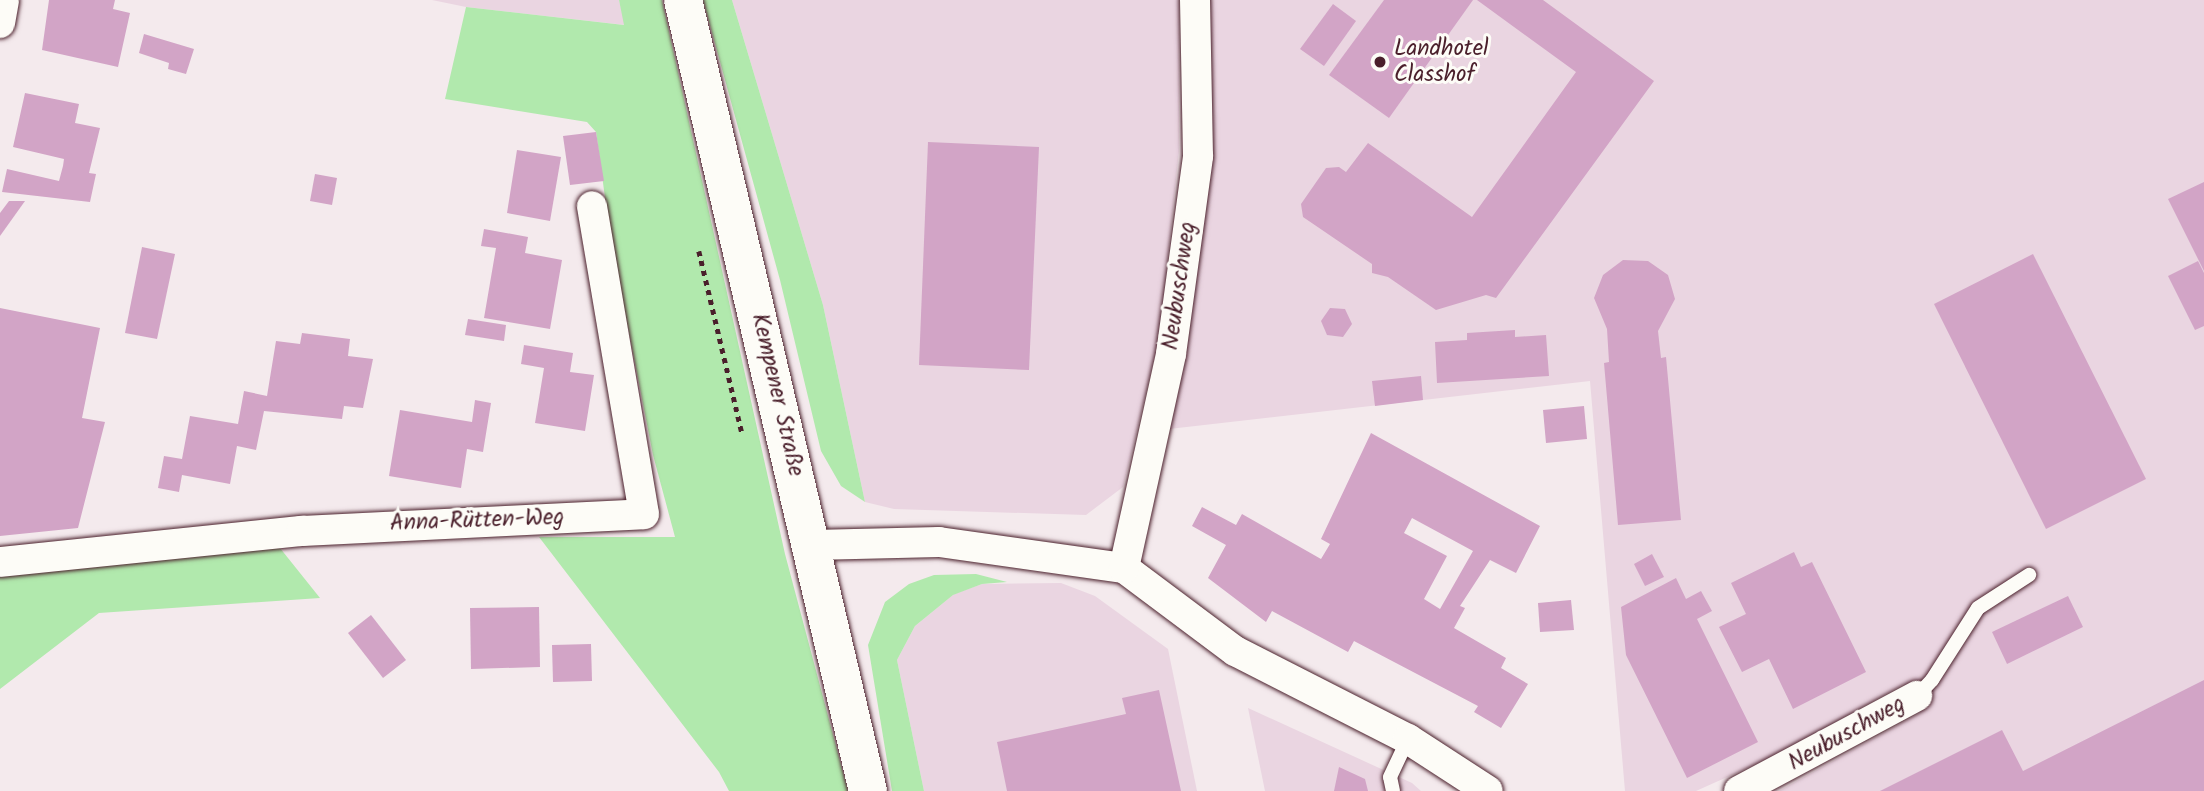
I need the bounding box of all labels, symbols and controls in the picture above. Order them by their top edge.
place label: Landhotel Classhof [1394,35,1489,89]
marker: Landhotel Classhof [1372,54,1388,70]
street label: Neubuschweg [1157,220,1203,352]
street label: Kempener Straße [745,311,809,479]
street label: Anna-Rütten-Weg [389,504,565,538]
street label: Neubuschweg [1784,691,1910,777]

